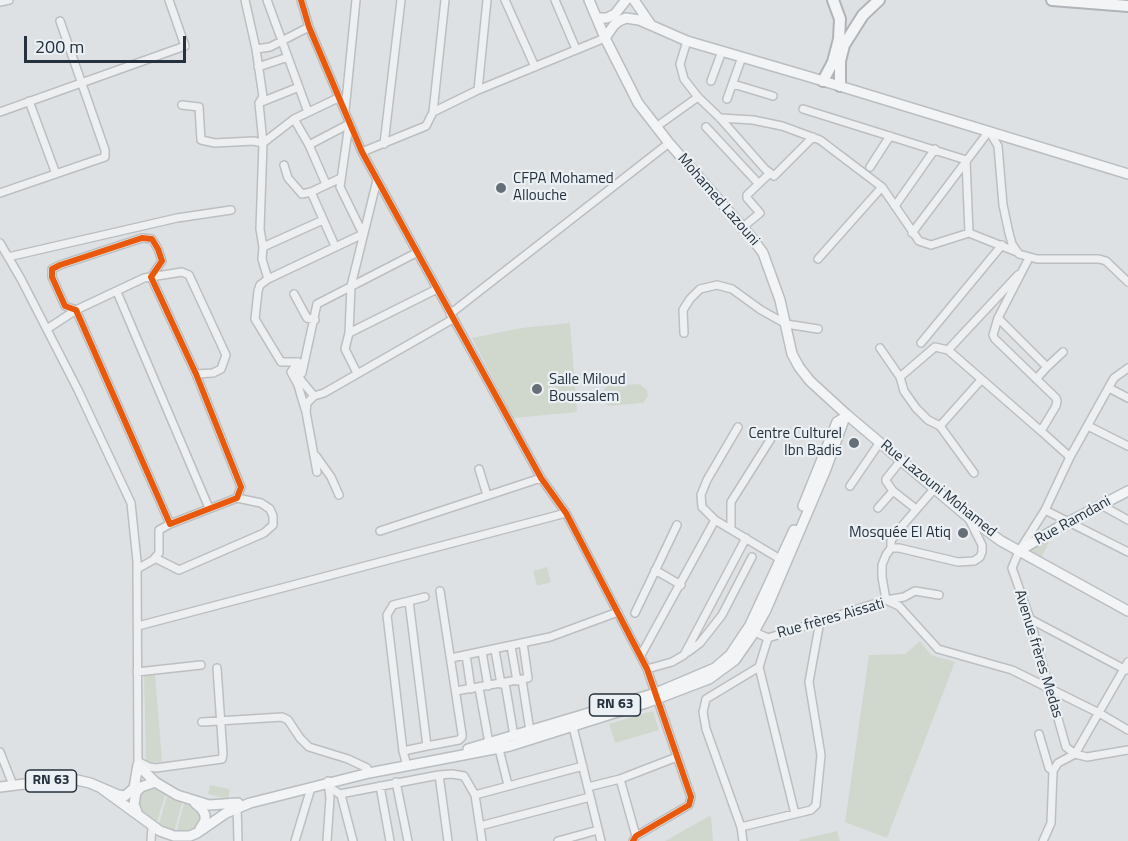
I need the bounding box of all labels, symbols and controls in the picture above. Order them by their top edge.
scale bar [27,24,189,62]
text: 200 m [35,33,84,60]
street label: Mohamed Lazouni [673,150,763,250]
place label: CFPA Mohamed Allouche [513,170,614,205]
marker: CFPA Mohamed Allouche [494,181,508,195]
place label: Salle Miloud Boussalem [549,371,626,406]
marker: Salle Miloud Boussalem [530,382,544,396]
place label: Centre Culturel Ibn Badis [748,425,842,460]
marker: Centre Culturel Ibn Badis [847,436,861,450]
street label: Rue Lazouni Mohamed [876,437,1000,541]
street label: Rue Ramdani [1032,493,1114,549]
place label: Mosquée El Atiq [849,524,951,542]
marker: Mosquée El Atiq [956,526,970,540]
street label: Avenue frères Medas [1010,588,1066,720]
street label: Rue frères Aissati [775,595,887,643]
road number: RN 63 [590,694,640,716]
road number: RN 63 [26,770,76,792]

